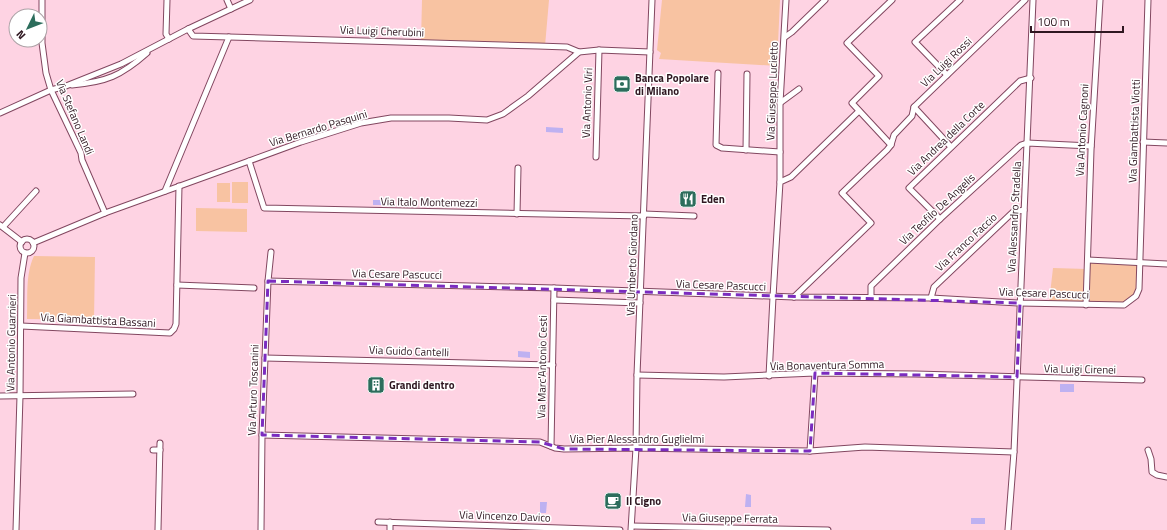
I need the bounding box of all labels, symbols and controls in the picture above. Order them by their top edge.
north arrow [8,8,48,48]
scale bar [1031,8,1123,34]
text: 100 m [1037,12,1070,31]
street label: Via Luigi Cherubini [340,22,424,40]
text: N [12,27,29,43]
street label: Via Luigi Rossi [917,33,975,91]
street label: Via Giuseppe Lucietto [762,41,782,141]
street label: Via Antonio Viri [578,68,596,138]
place label: Banca Popolare di Milano [635,70,709,99]
bank icon: Banca Popolare di Milano [612,74,632,94]
street label: Via Stefano Landi [52,77,98,157]
street label: Via Giambattista Viotti [1124,79,1144,183]
street label: Via Antonio Cagnoni [1072,83,1092,177]
street label: Via Andrea della Corte [904,97,988,179]
street label: Via Bernardo Pasquini [267,106,369,150]
street label: Via Alessandro Stradella [1003,160,1025,273]
street label: Via Teofilo De Angelis [896,170,978,248]
restaurant icon: Eden [678,189,698,209]
place label: Eden [701,191,725,207]
street label: Via Italo Montemezzi [380,193,478,211]
street label: Via Franco Faccio [932,209,1001,275]
street label: Via Umberto Giordano [622,214,642,316]
street label: Via Cesare Pascucci [352,265,442,283]
street label: Via Cesare Pascucci [676,275,766,295]
street label: Via Cesare Pascucci [999,283,1089,303]
street label: Via Antonio Guarnieri [2,294,20,392]
street label: Via Giambattista Bassani [40,309,156,331]
street label: Via Marc'Antonio Cesti [533,315,551,419]
street label: Via Guido Cantelli [369,342,449,360]
street label: Via Arturo Toscanini [243,344,263,436]
street label: Via Bonaventura Somma [770,356,885,374]
street label: Via Luigi Cirenei [1044,360,1116,378]
building icon: Grandi dentro [366,375,386,395]
place label: Grandi dentro [389,377,455,393]
street label: Via Pier Alessandro Guglielmi [570,431,704,447]
cafe icon: Il Cigno [603,491,623,511]
place label: Il Cigno [626,493,661,509]
street label: Via Vincenzo Davico [459,506,551,526]
street label: Via Giuseppe Ferrata [682,509,778,527]

